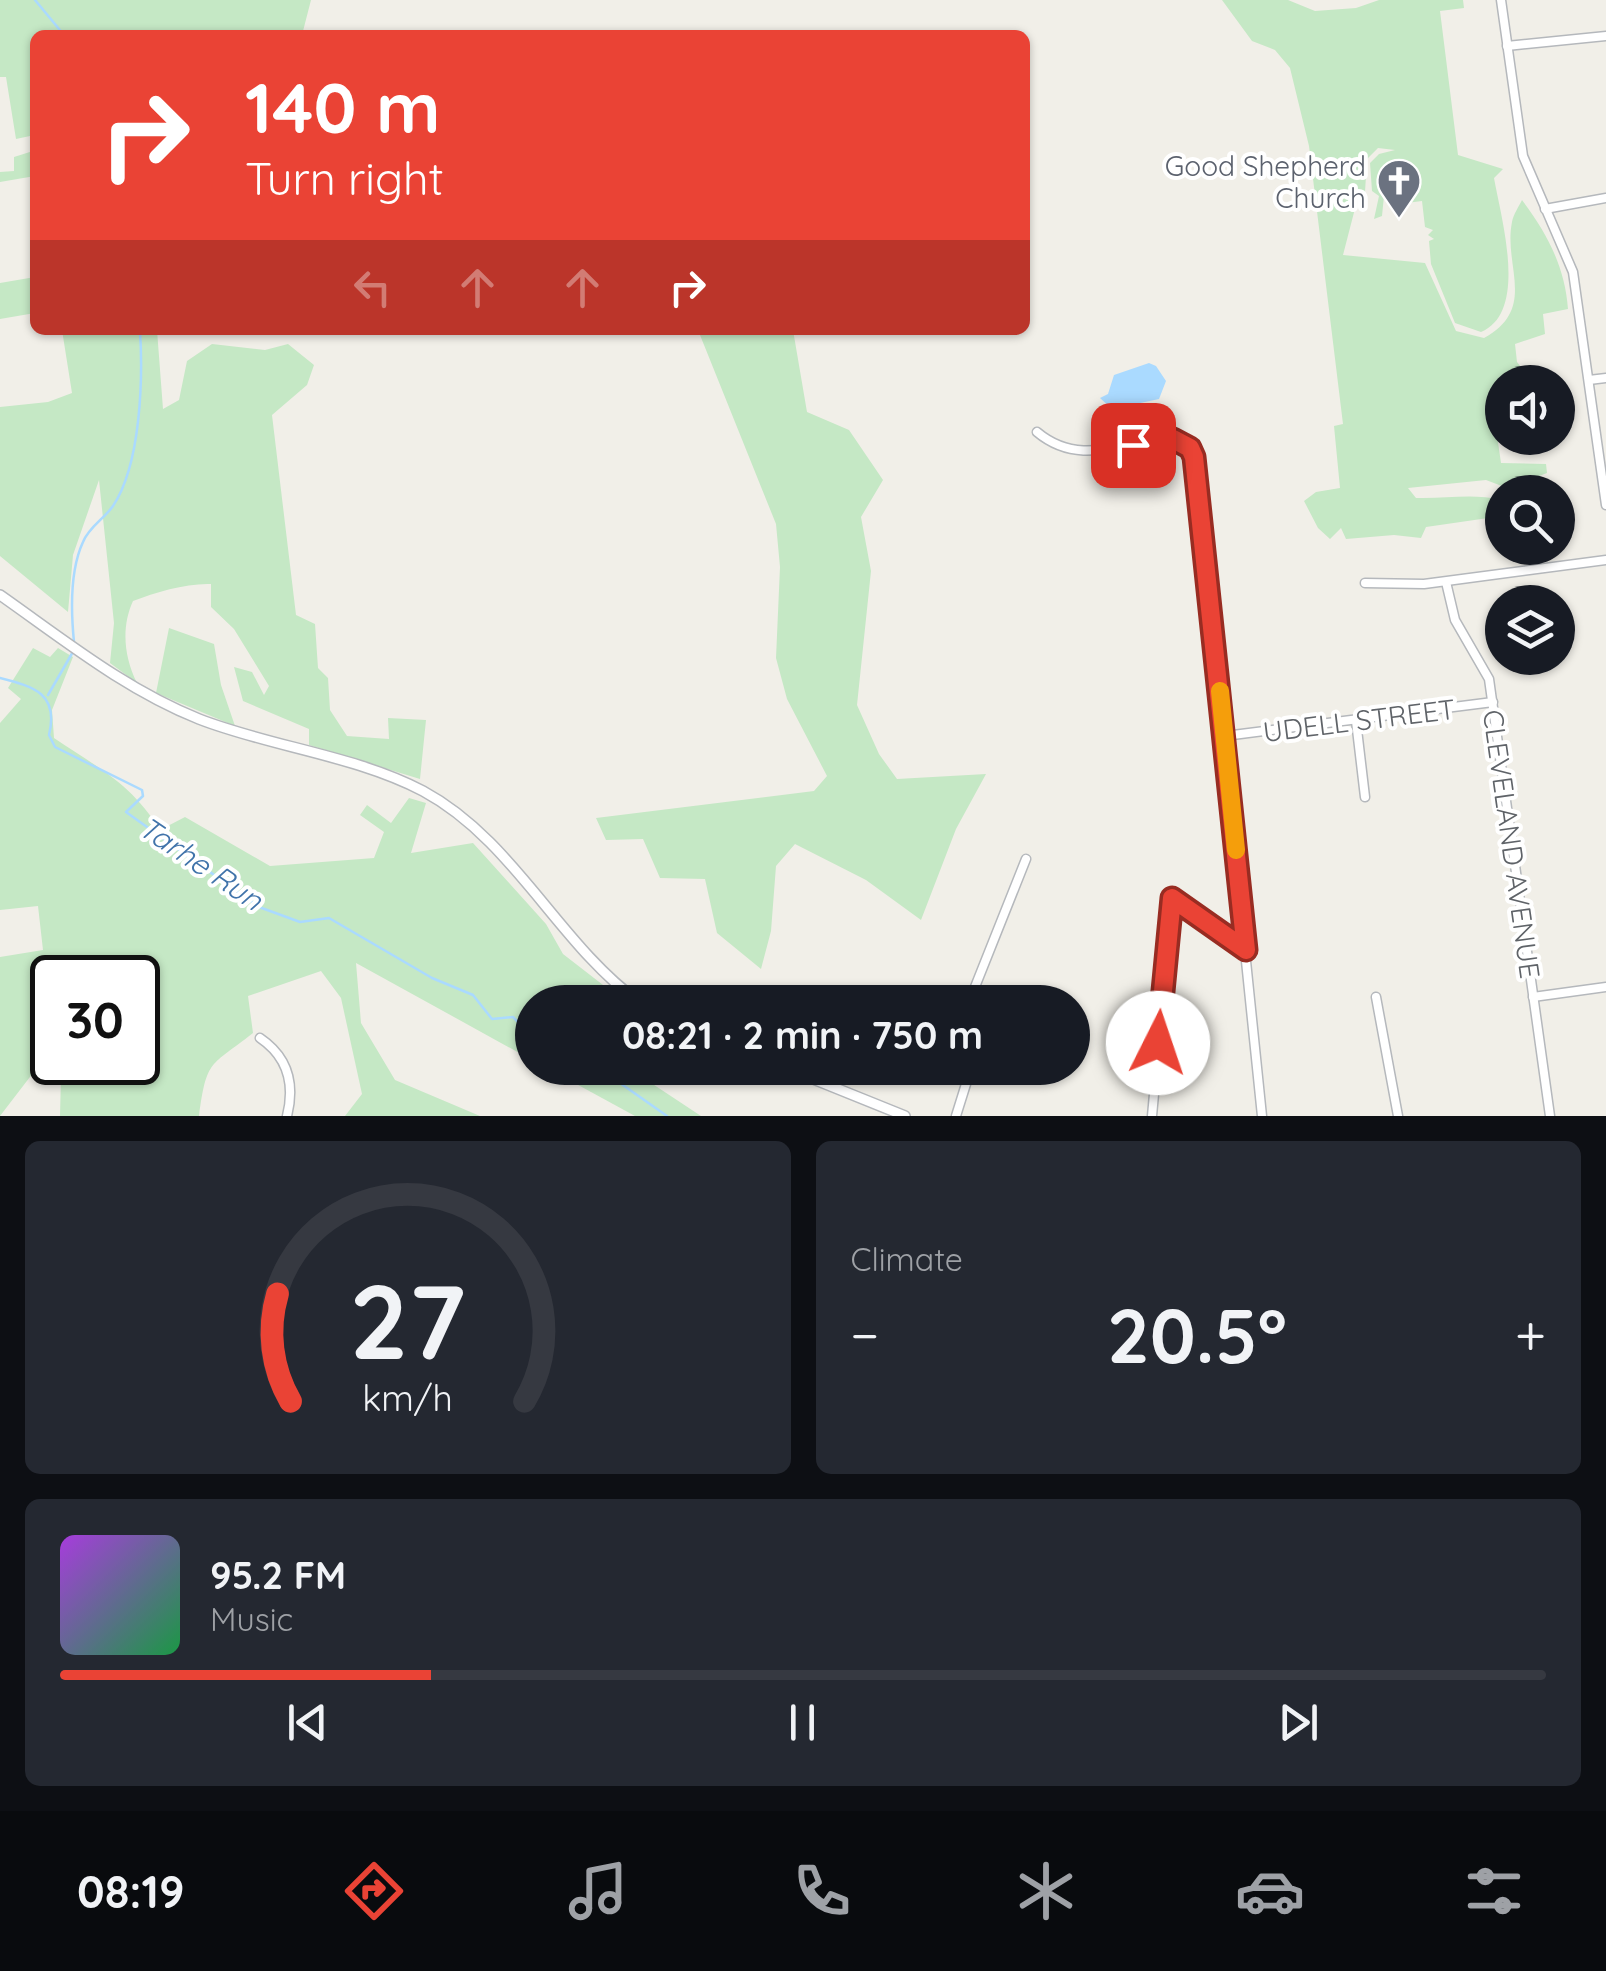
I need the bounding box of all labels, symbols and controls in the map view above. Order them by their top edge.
text: 140 m [245,63,441,151]
icon: right [80,70,210,200]
place label: Good Shepherd Church [1165,148,1366,215]
text: Turn right [245,150,444,206]
church icon: Good Shepherd Church [1376,158,1422,219]
icon: left [345,260,400,315]
icon: ahead [450,260,505,315]
icon: ahead [555,260,610,315]
icon: right [660,260,715,315]
map controls [1485,365,1575,675]
button: sound [1485,365,1575,455]
pin [1091,403,1176,488]
icon: arrive [1106,418,1161,473]
button: search [1485,475,1575,565]
button: layers [1485,585,1575,675]
street label: UDELL STREET [1261,691,1457,749]
street label: CLEVELAND AVENUE [1476,707,1548,981]
water label: Tarhe Run [132,808,271,919]
speed limit sign: 30 [30,955,160,1085]
position arrow [1106,991,1210,1095]
text: 08:21 · 2 min · 750 m [622,1011,983,1059]
text: Climate [851,1239,963,1279]
text: 27 [350,1255,466,1385]
text: 20.5° [1107,1288,1287,1382]
text: − [851,1300,879,1369]
text: + [1515,1300,1546,1369]
text: km/h [362,1375,453,1420]
text: 95.2 FM [210,1551,346,1599]
text: Music [210,1599,293,1639]
icon: previous [280,1695,335,1750]
icon: pause [775,1695,830,1750]
icon: next [1271,1695,1326,1750]
icon: directions [339,1856,409,1926]
icon: music [563,1856,633,1926]
icon: phone [787,1856,857,1926]
icon: climate [1011,1856,1081,1926]
icon: car [1235,1856,1305,1926]
icon: filters [1459,1856,1529,1926]
text: 08:19 [77,1863,185,1919]

